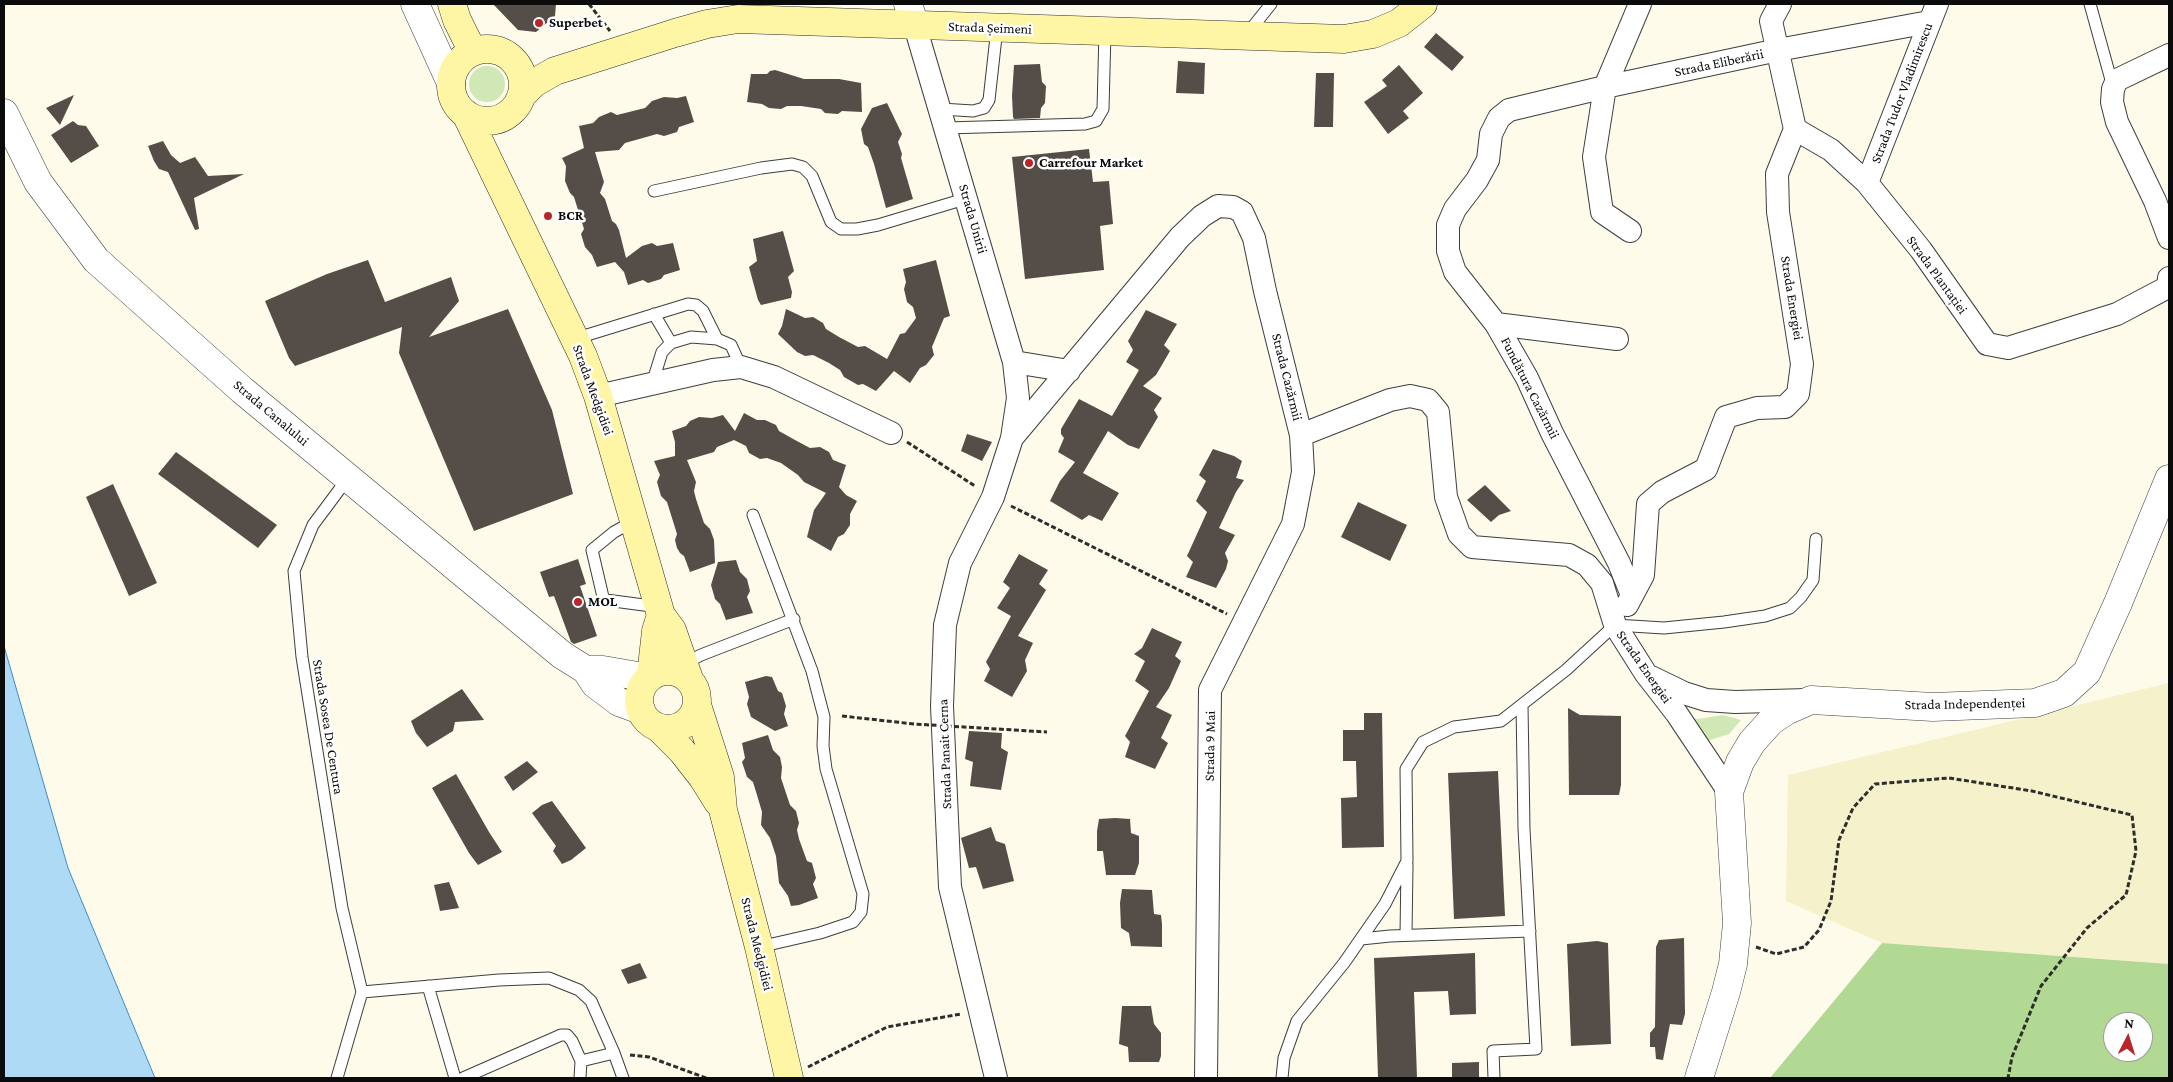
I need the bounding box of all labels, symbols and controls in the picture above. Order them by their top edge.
place label: Superbet [549,15,603,31]
marker: Superbet [533,17,545,29]
street label: Strada Șeimeni [948,18,1032,38]
street label: Strada Tudor Vladimirescu [1867,20,1937,166]
street label: Strada Eliberării [1673,45,1765,81]
place label: Carrefour Market [1039,155,1143,171]
marker: Carrefour Market [1023,157,1035,169]
street label: Strada Unirii [955,182,991,256]
place label: BCR [558,208,583,224]
marker: BCR [542,210,554,222]
street label: Strada Plantației [1903,233,1971,317]
street label: Strada Energiei [1777,255,1807,341]
street label: Strada Cazărmii [1268,332,1306,422]
street label: Fundătura Cazărmii [1497,334,1563,442]
street label: Strada Medgidiei [569,342,617,438]
street label: Strada Canalului [230,377,312,449]
place label: MOL [588,594,617,610]
marker: MOL [572,596,584,608]
street label: Strada Energiei [1613,627,1675,707]
street label: Strada Sosea De Centura [309,658,347,796]
street label: Strada Independenței [1905,695,2025,713]
street label: Strada Panait Cerna [935,699,955,809]
street label: Strada 9 Mai [1201,711,1219,781]
street label: Strada Medgidiei [737,896,777,992]
north arrow [2103,1012,2153,1062]
text: N [2124,1015,2135,1031]

